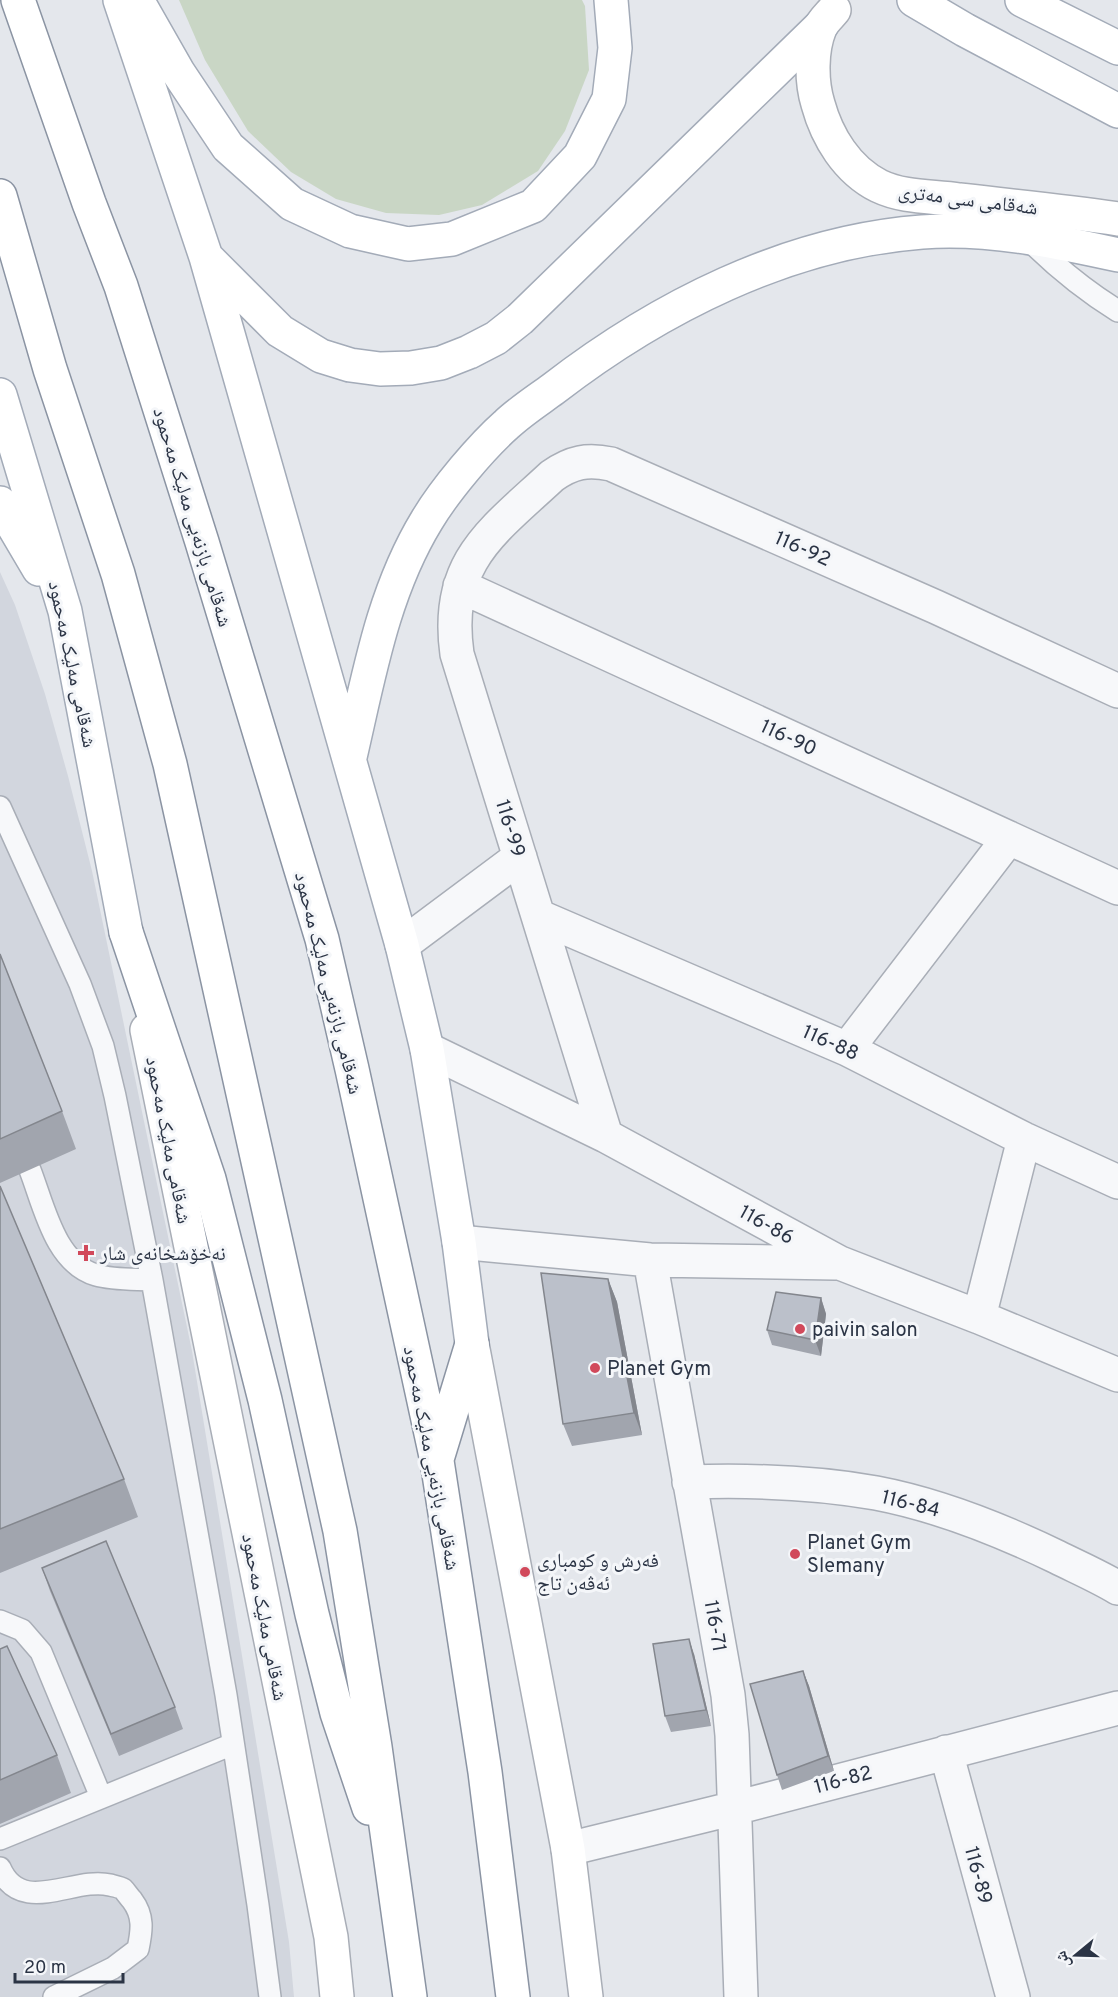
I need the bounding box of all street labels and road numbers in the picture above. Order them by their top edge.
street label: شەقامی سی مەتری [897,180,1039,222]
street label: شەقامی بازنەیی مەلیک مەحمود [145,405,237,630]
street label: 116-92 [770,526,834,574]
street label: شەقامی مەلیک مەحمود [41,579,101,750]
street label: 116-90 [756,714,821,763]
street label: 116-99 [488,797,530,860]
street label: شەقامی بازنەیی مەلیک مەحمود [287,870,367,1097]
street label: 116-88 [798,1020,863,1068]
street label: شەقامی مەلیک مەحمود [138,1055,196,1226]
street label: 116-86 [734,1200,798,1251]
street label: شەقامی بازنەیی مەلیک مەحمود [396,1344,465,1573]
street label: 116-84 [879,1485,943,1525]
street label: شەقامی مەلیک مەحمود [234,1532,292,1703]
street label: 116-71 [697,1598,731,1654]
street label: 116-82 [812,1761,875,1801]
street label: 116-89 [957,1844,997,1907]

